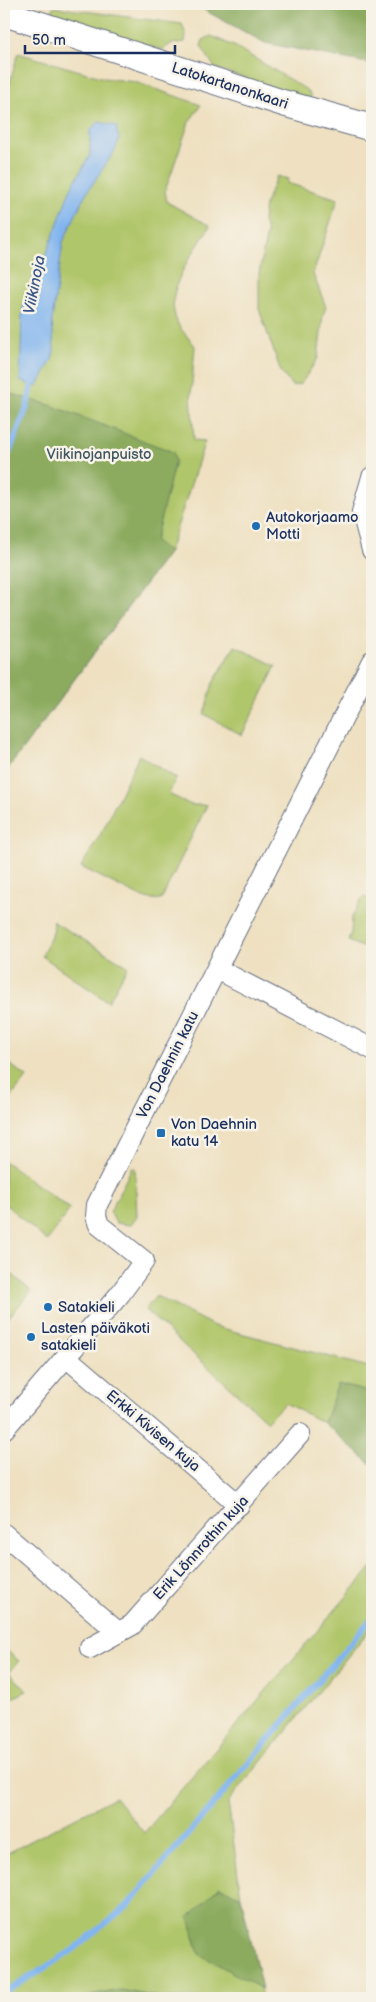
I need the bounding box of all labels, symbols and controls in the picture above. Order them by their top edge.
scale bar [25,22,175,54]
text: 50 m [32,31,66,50]
street label: Latokartanonkaari [169,58,291,114]
water label: Viikinoja [20,254,50,316]
park label: Viikinojanpuisto [47,445,151,464]
place label: Autokorjaamo Motti [266,508,359,544]
marker: Autokorjaamo Motti [250,520,262,532]
street label: Von Daehnin katu [133,1008,203,1122]
place label: Von Daehnin katu 14 [171,1115,257,1151]
marker: Von Daehnin katu 14 [155,1127,167,1139]
place label: Satakieli [58,1298,115,1317]
marker: Satakieli [42,1301,54,1313]
place label: Lasten päiväkoti satakieli [41,1319,150,1355]
marker: Lasten päiväkoti satakieli [25,1331,37,1343]
street label: Erkki Kivisen kuja [102,1386,204,1476]
street label: Erik Lönnrothin kuja [149,1492,253,1604]

